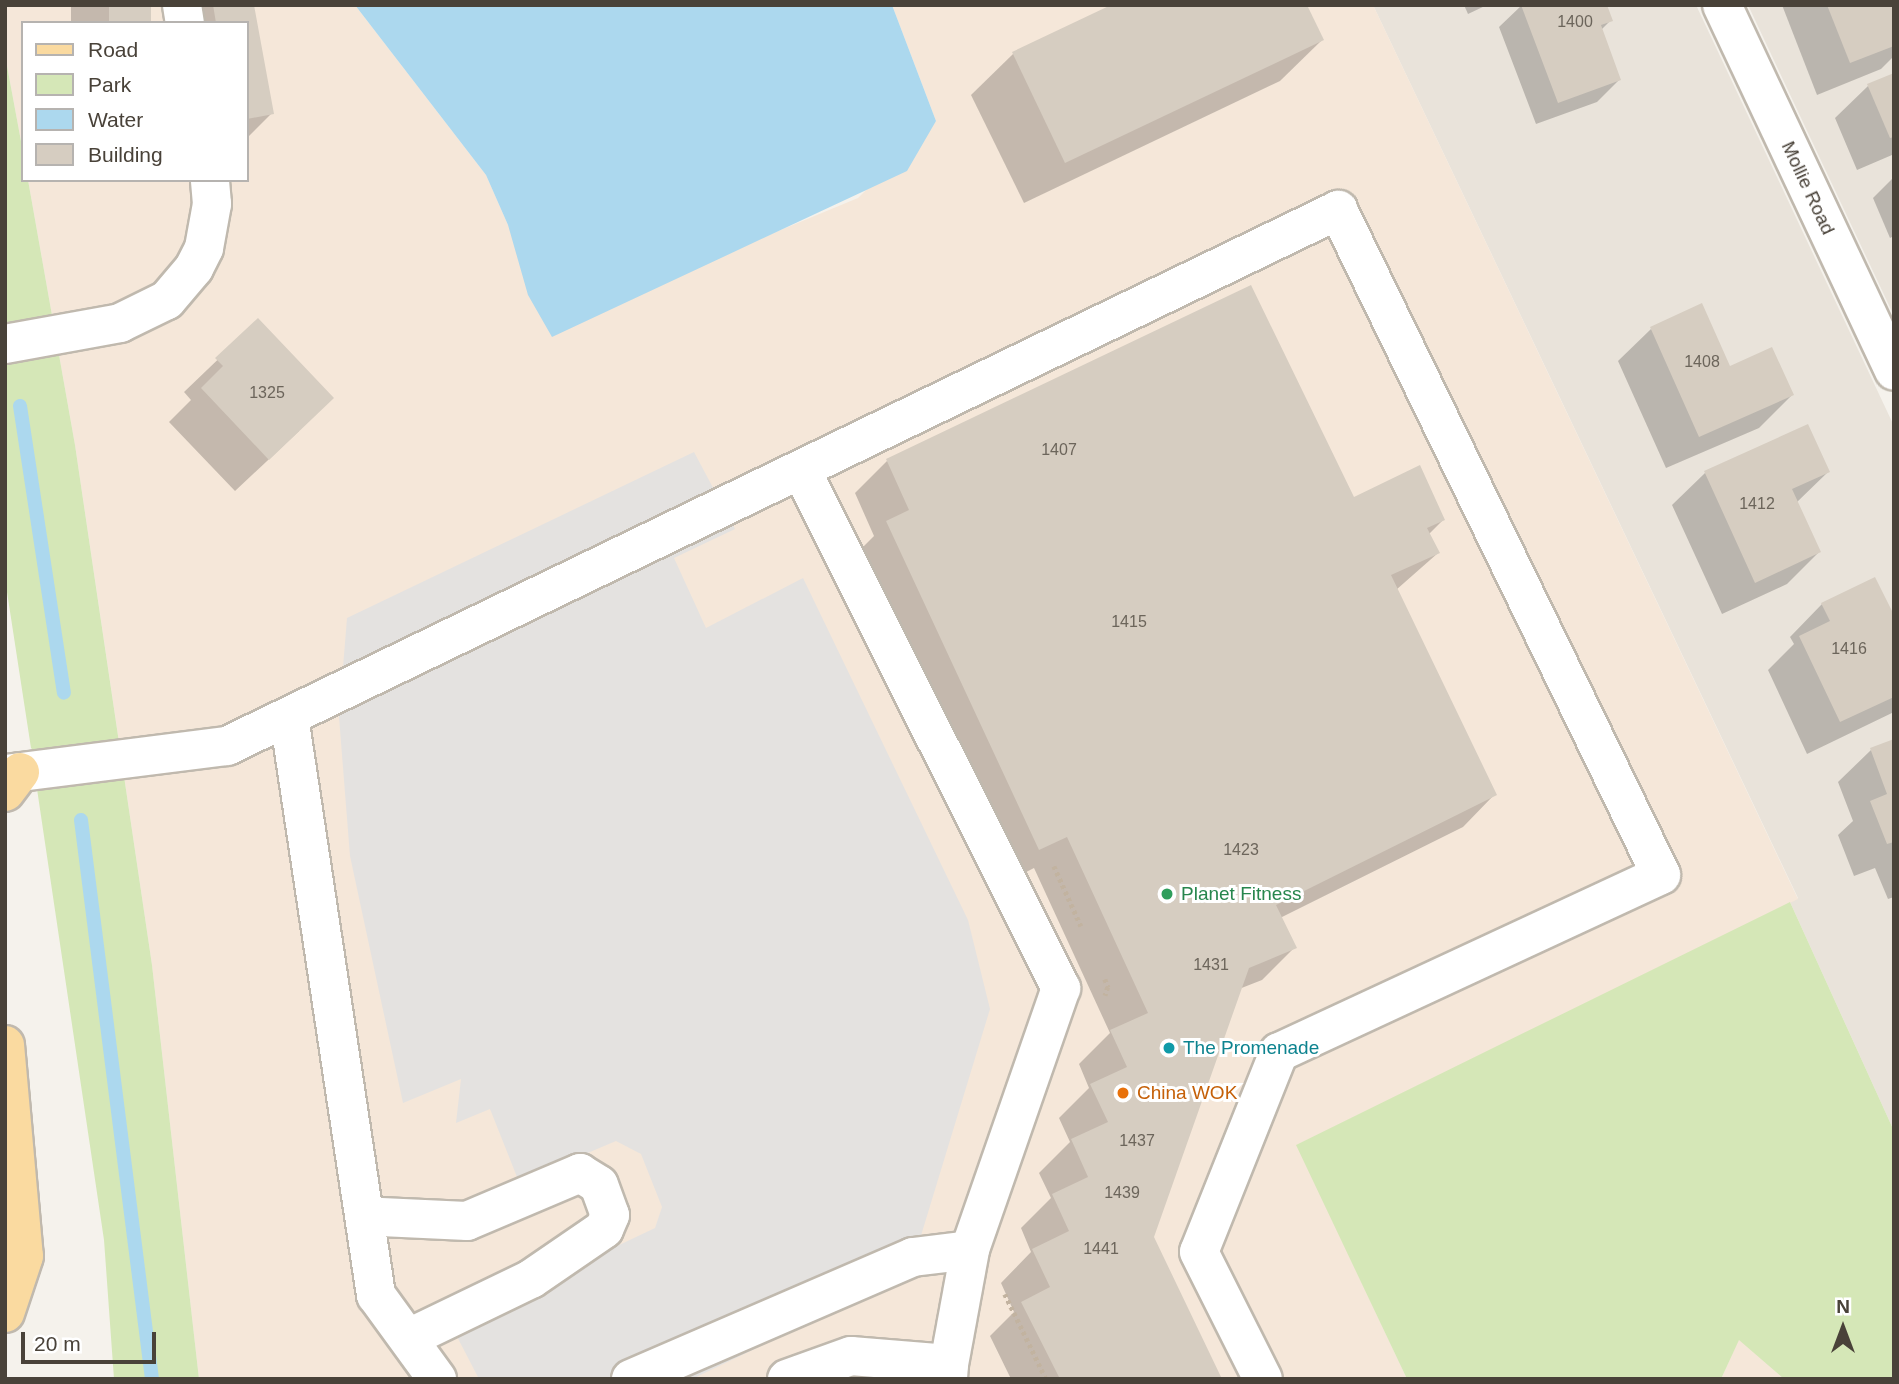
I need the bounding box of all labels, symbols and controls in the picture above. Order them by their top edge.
house number: 1400 [1557,12,1593,32]
legend [21,21,248,182]
text: Road [88,38,138,61]
text: Park [88,73,131,96]
text: Water [88,108,143,131]
street label: Mollie Road [1776,138,1840,238]
text: Building [88,143,163,166]
house number: 1408 [1684,352,1720,372]
house number: 1325 [249,383,285,403]
house number: 1407 [1041,440,1077,460]
house number: 1412 [1739,494,1775,514]
house number: 1415 [1111,612,1147,632]
house number: 1416 [1831,639,1867,659]
house number: 1423 [1223,840,1259,860]
place label: Planet Fitness [1181,883,1301,905]
marker: Planet Fitness [1159,886,1175,902]
house number: 1431 [1193,955,1229,975]
place label: The Promenade [1183,1037,1319,1059]
marker: The Promenade [1161,1040,1177,1056]
place label: China WOK [1137,1082,1237,1104]
marker: China WOK [1115,1085,1131,1101]
house number: 1437 [1119,1131,1155,1151]
house number: 1439 [1104,1183,1140,1203]
house number: 1441 [1083,1239,1119,1259]
north arrow [1808,1293,1878,1363]
text: N [1836,1296,1850,1317]
scale bar [24,1318,159,1362]
text: 20 m [34,1332,81,1355]

